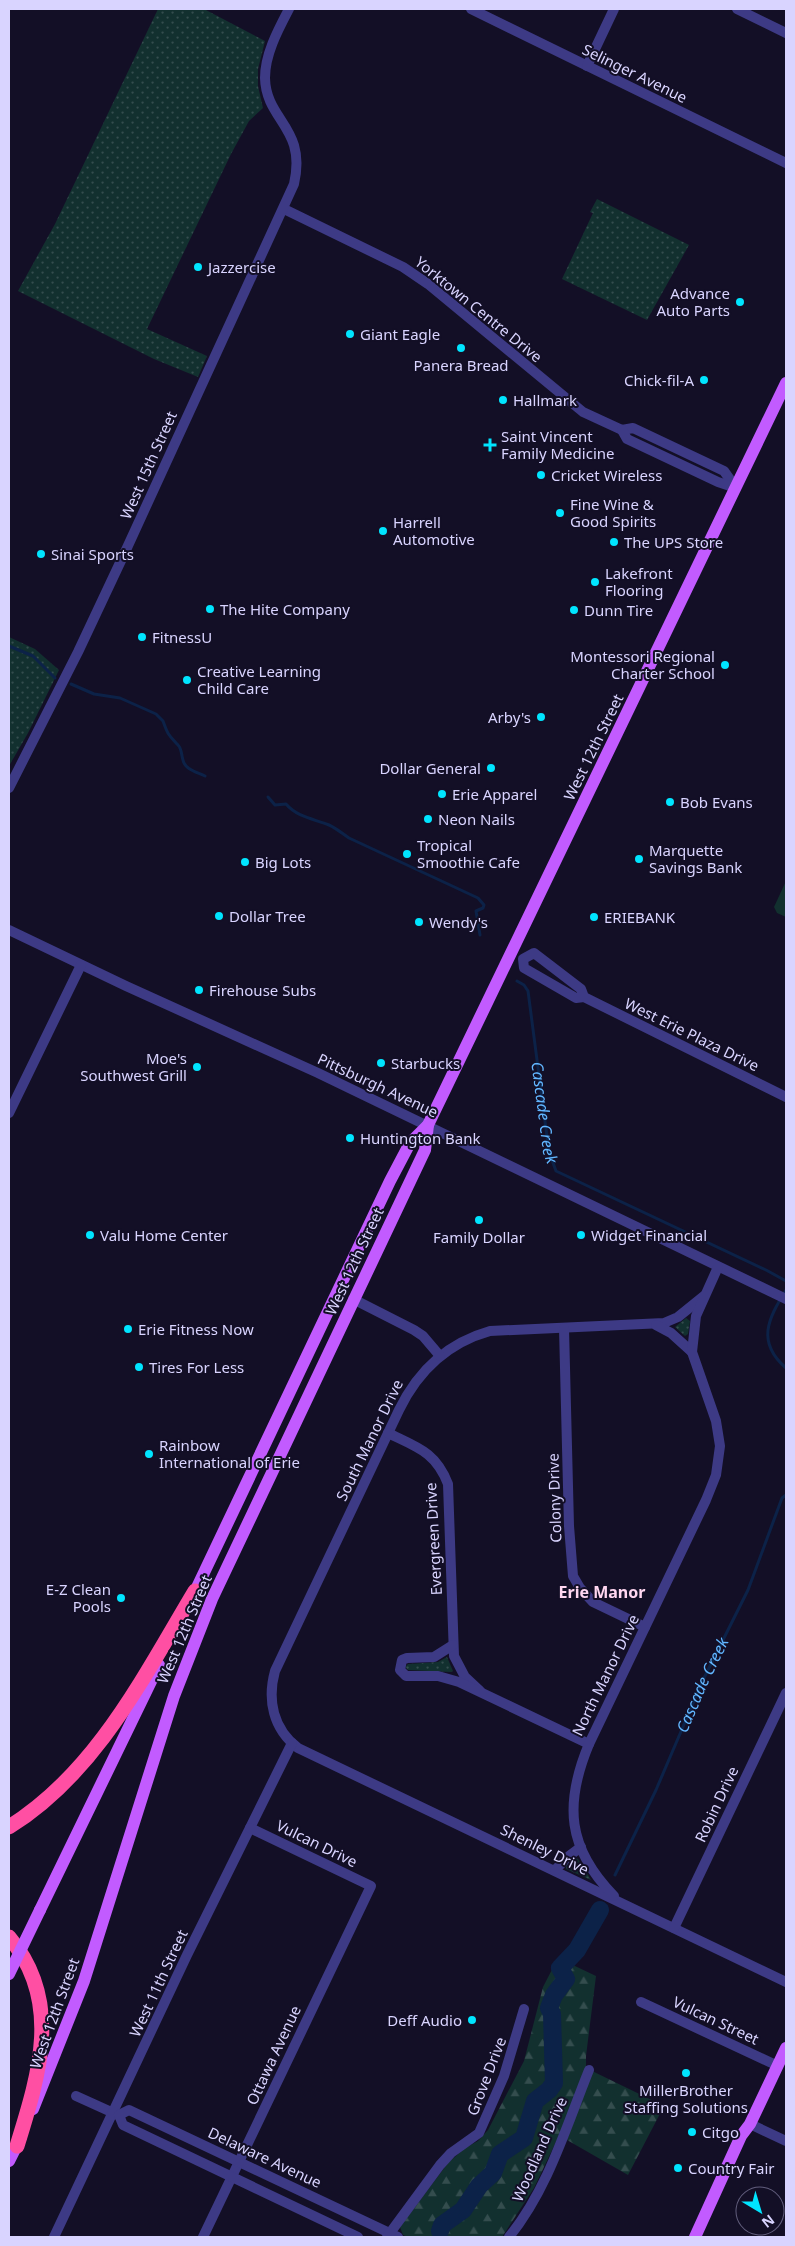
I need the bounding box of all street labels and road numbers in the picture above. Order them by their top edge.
street label: Selinger Avenue [579,39,691,107]
street label: Yorktown Centre Drive [411,251,547,367]
street label: West 15th Street [115,407,181,522]
street label: West 12th Street [559,690,628,804]
street label: West Erie Plaza Drive [621,993,763,1075]
street label: Pittsburgh Avenue [315,1048,441,1122]
street label: West 12th Street [320,1204,388,1318]
street label: South Manor Drive [331,1376,407,1504]
street label: Colony Drive [542,1453,566,1543]
street label: Evergreen Drive [420,1482,446,1596]
street label: West 12th Street [152,1571,216,1686]
street label: North Manor Drive [567,1611,643,1739]
street label: Robin Drive [690,1763,742,1845]
street label: Vulcan Drive [273,1815,361,1871]
street label: Shenley Drive [498,1819,592,1879]
street label: West 11th Street [124,1926,192,2040]
street label: West 12th Street [25,1954,83,2071]
street label: Vulcan Street [670,1991,763,2049]
street label: Ottawa Avenue [241,2002,305,2108]
street label: Grove Drive [462,2034,510,2118]
street label: Woodland Drive [507,2093,571,2205]
street label: Delaware Avenue [205,2122,325,2192]

